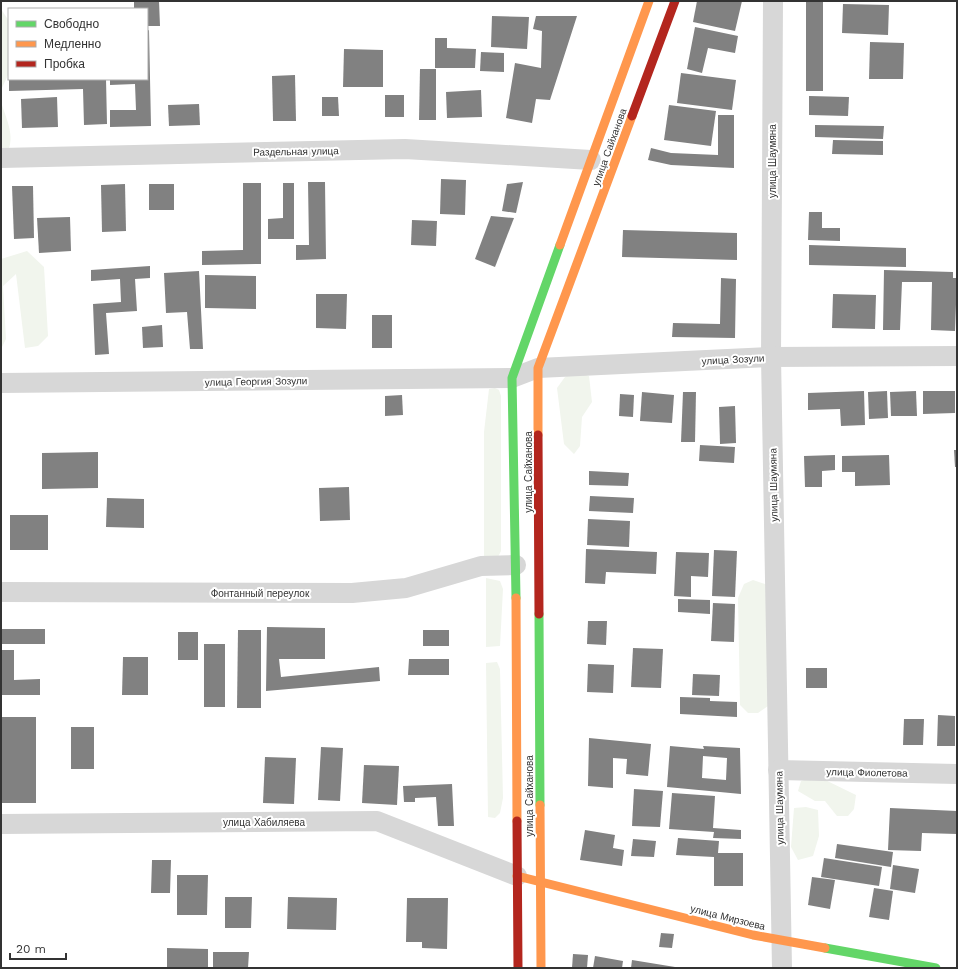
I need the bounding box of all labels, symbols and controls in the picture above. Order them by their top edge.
legend [8,8,148,80]
text: Свободно [44,17,99,31]
text: Медленно [44,37,101,51]
text: Пробка [44,57,85,71]
street label: улица Сайханова [590,107,629,187]
street label: улица Шаумяна [767,124,778,198]
street label: Раздельная улица [253,145,339,158]
street label: улица Зозули [701,352,765,367]
street label: улица Георгия Зозули [205,375,307,388]
street label: улица Сайханова [523,431,534,513]
street label: улица Шаумяна [767,448,780,522]
street label: Фонтанный переулок [211,588,310,599]
street label: улица Сайханова [524,755,535,837]
street label: улица Фиолетова [826,766,908,779]
street label: улица Шаумяна [773,771,786,845]
street label: улица Хабиляева [223,817,305,828]
street label: улица Мирзоева [689,903,767,932]
scale bar [10,935,66,961]
text: 20 m [16,942,46,956]

